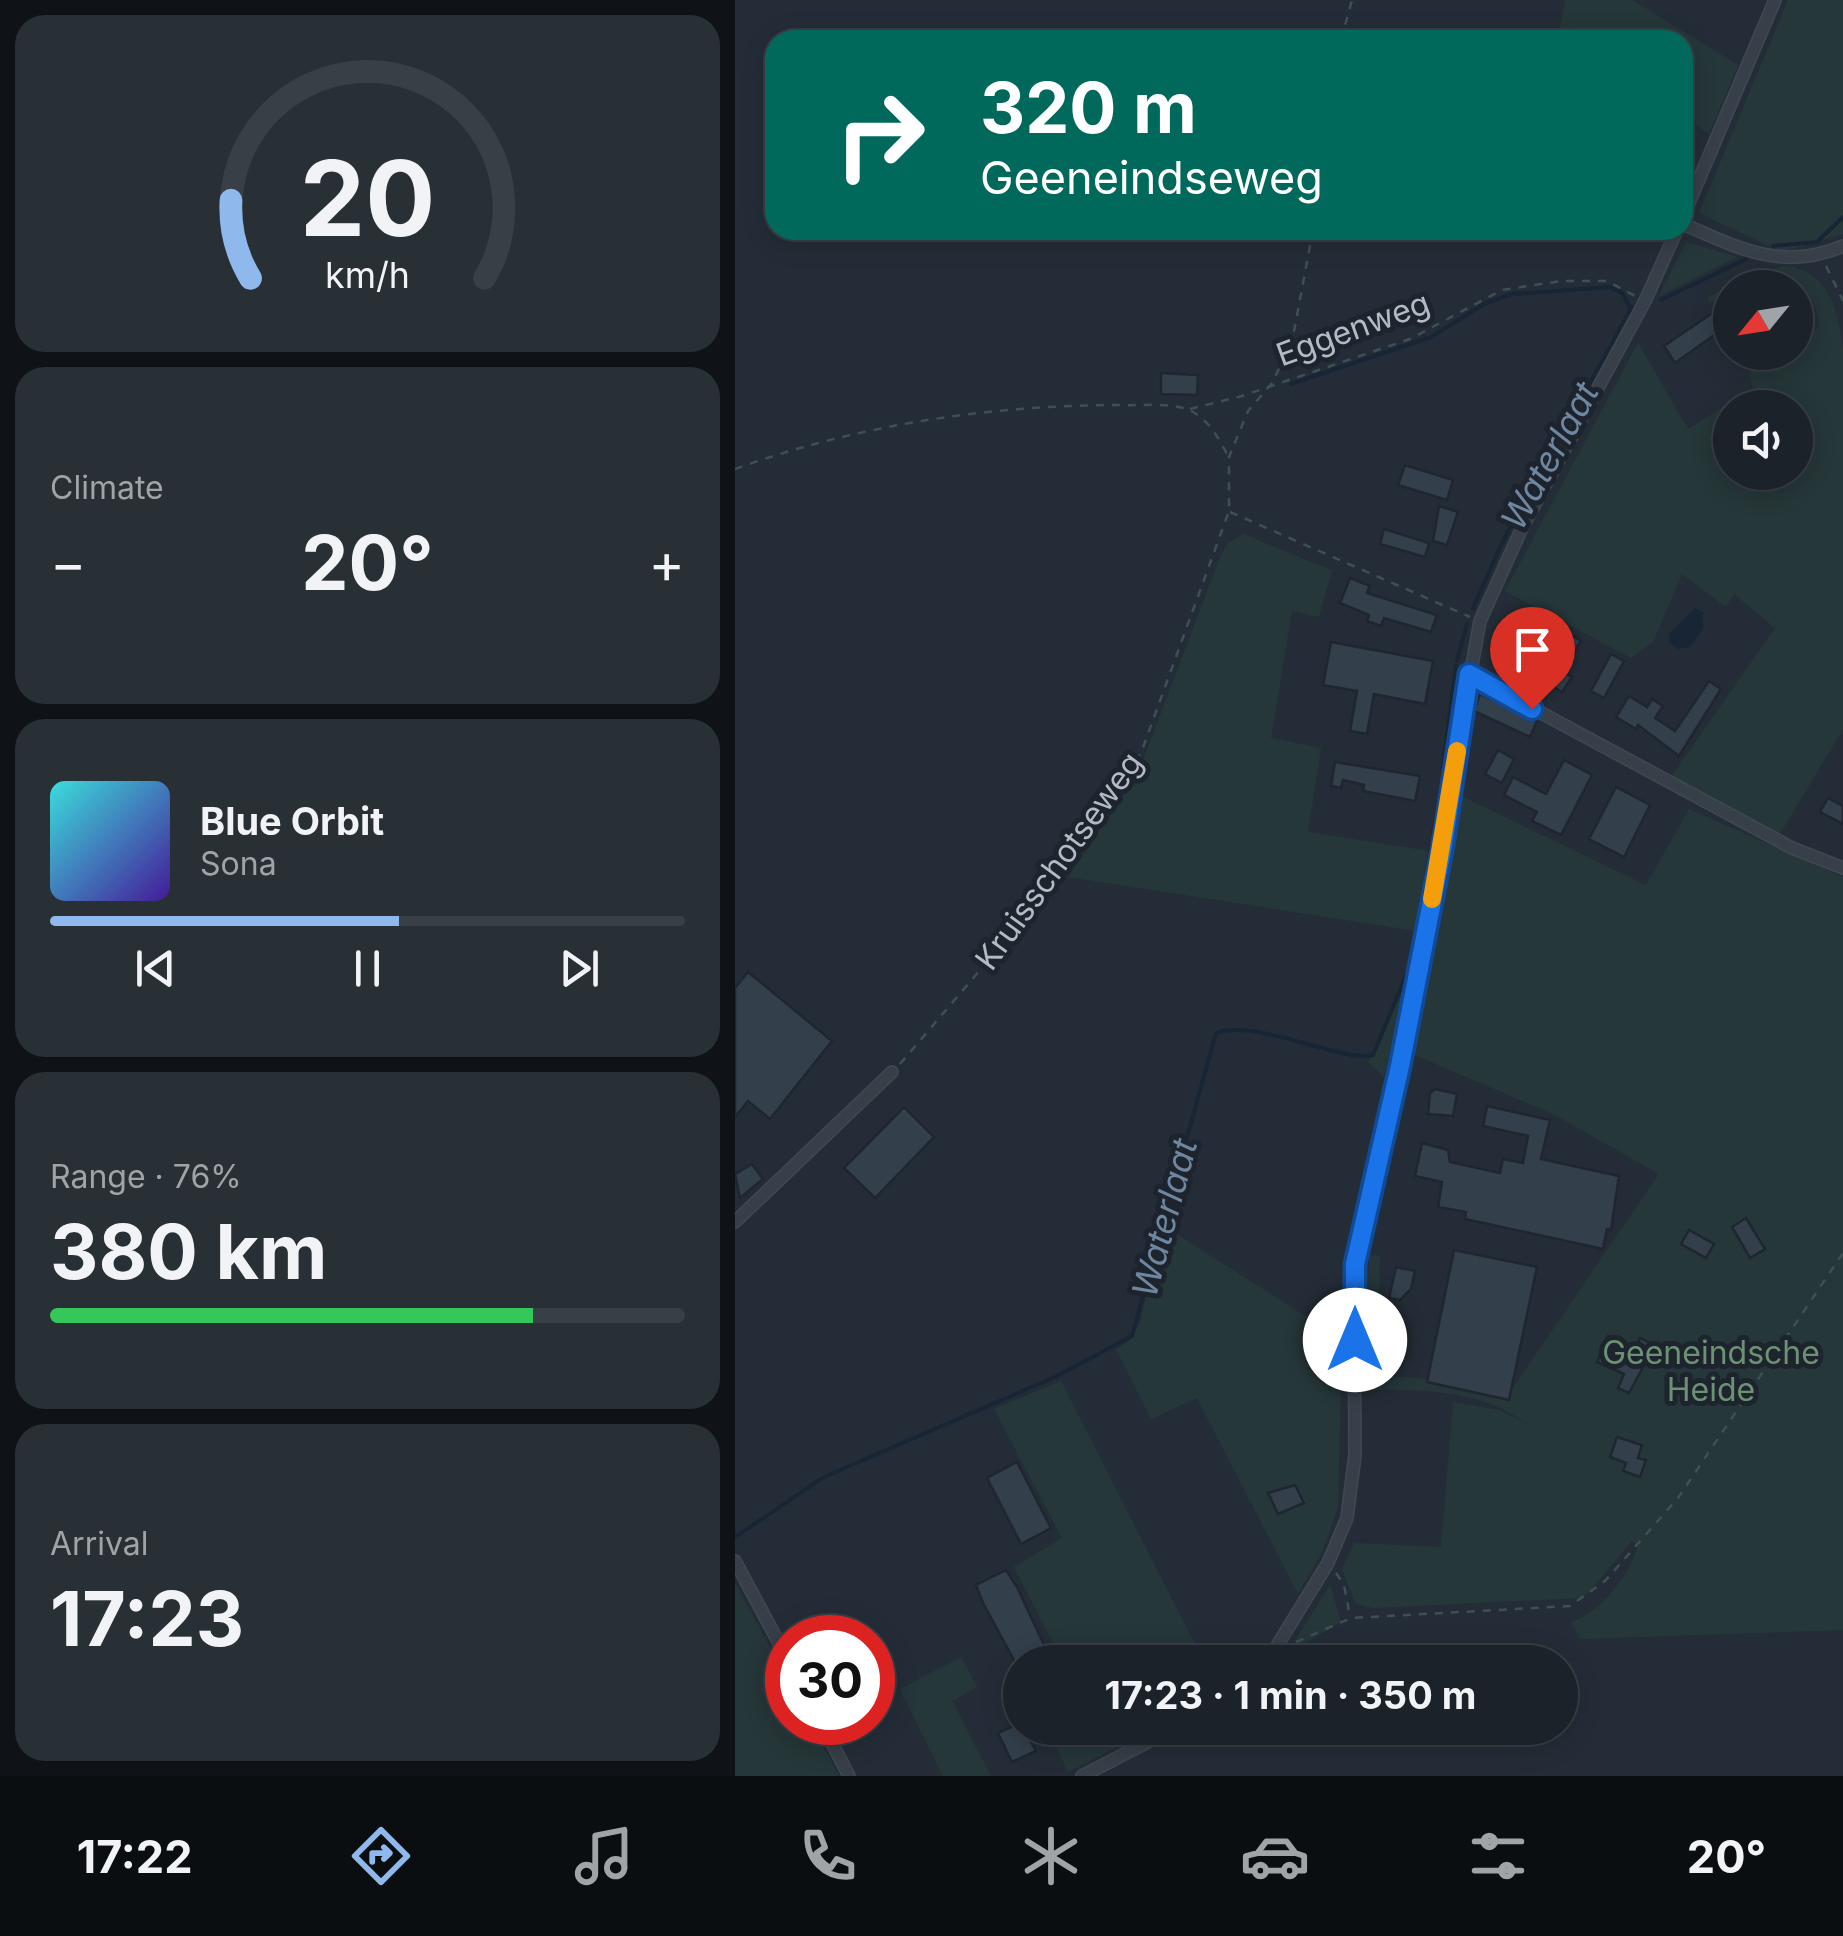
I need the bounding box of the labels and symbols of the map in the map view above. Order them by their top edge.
north arrow [1713,270,1813,370]
street label: Eggenweg [1271,283,1435,374]
water label: Waterlaat [1491,374,1607,537]
pin [1490,607,1575,710]
street label: Kruisschotseweg [967,744,1151,977]
water label: Waterlaat [1123,1134,1205,1301]
position arrow [1303,1288,1407,1392]
park label: Geeneindsche Heide [1602,1333,1820,1409]
speed limit sign: 30 [765,1615,895,1745]

